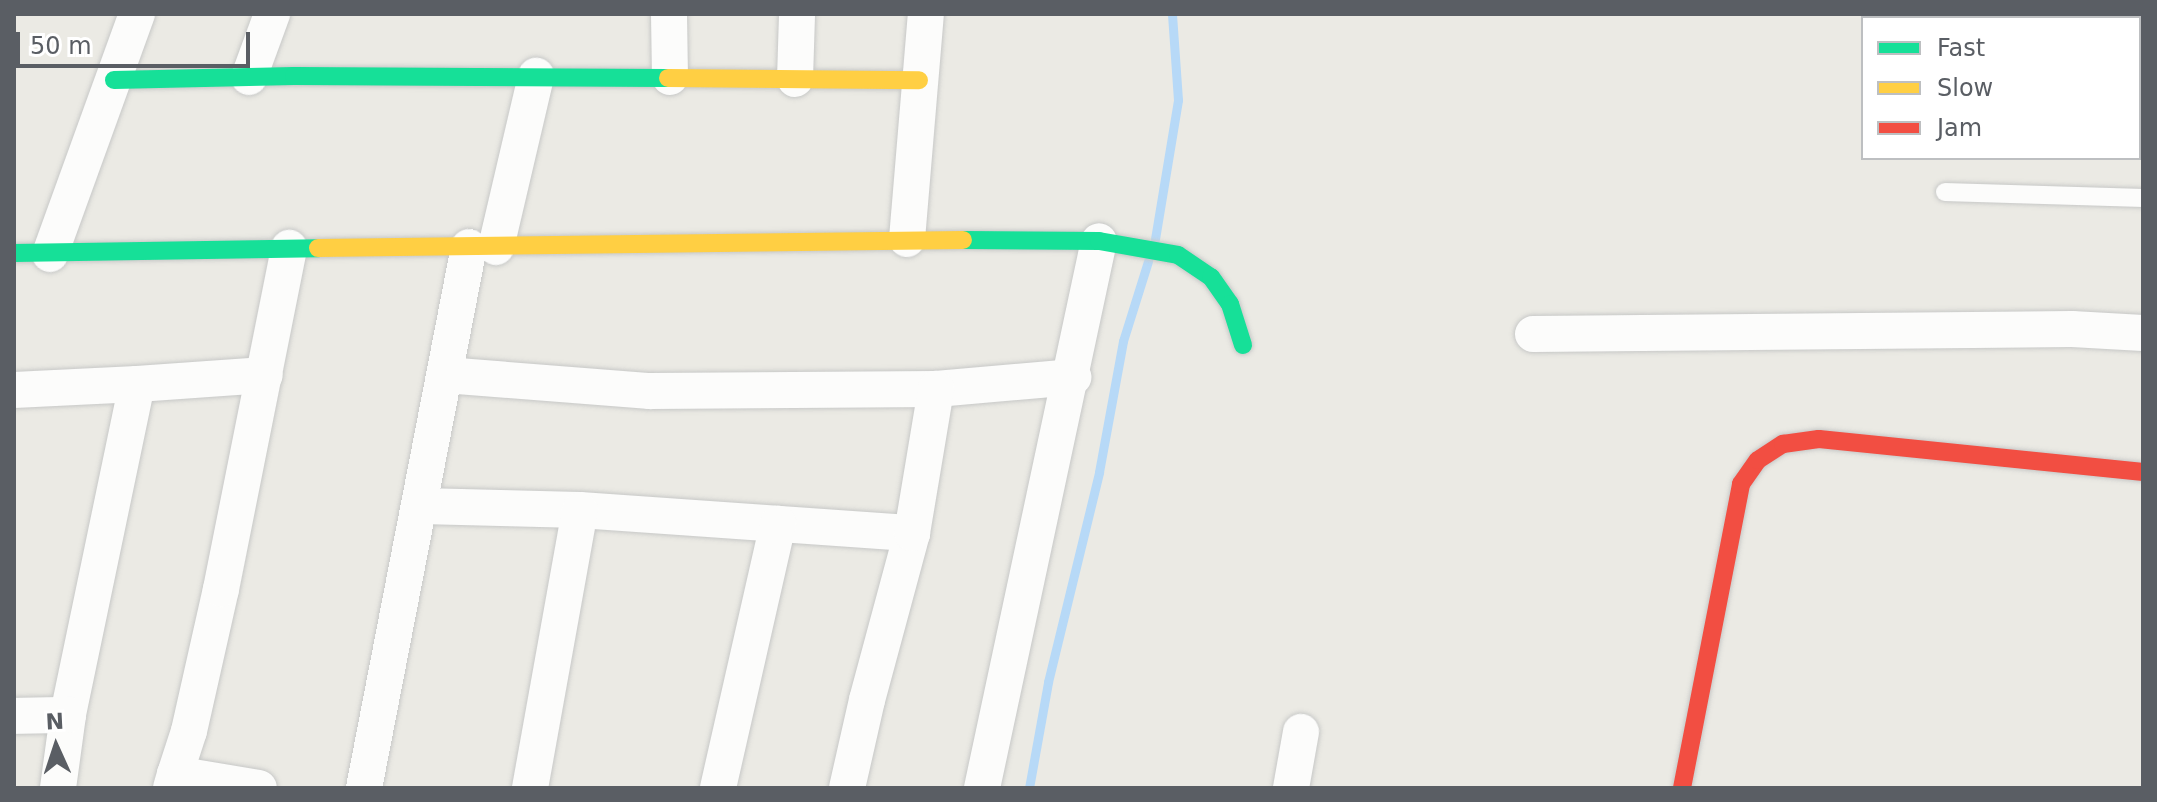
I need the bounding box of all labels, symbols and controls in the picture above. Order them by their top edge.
scale bar [20,16,254,66]
legend [1861,16,2141,160]
text: 50 m [30,32,92,60]
text: Fast [1937,34,1985,62]
text: Slow [1937,74,1993,102]
text: Jam [1937,114,1982,142]
north arrow [16,706,96,786]
text: N [45,709,65,734]

